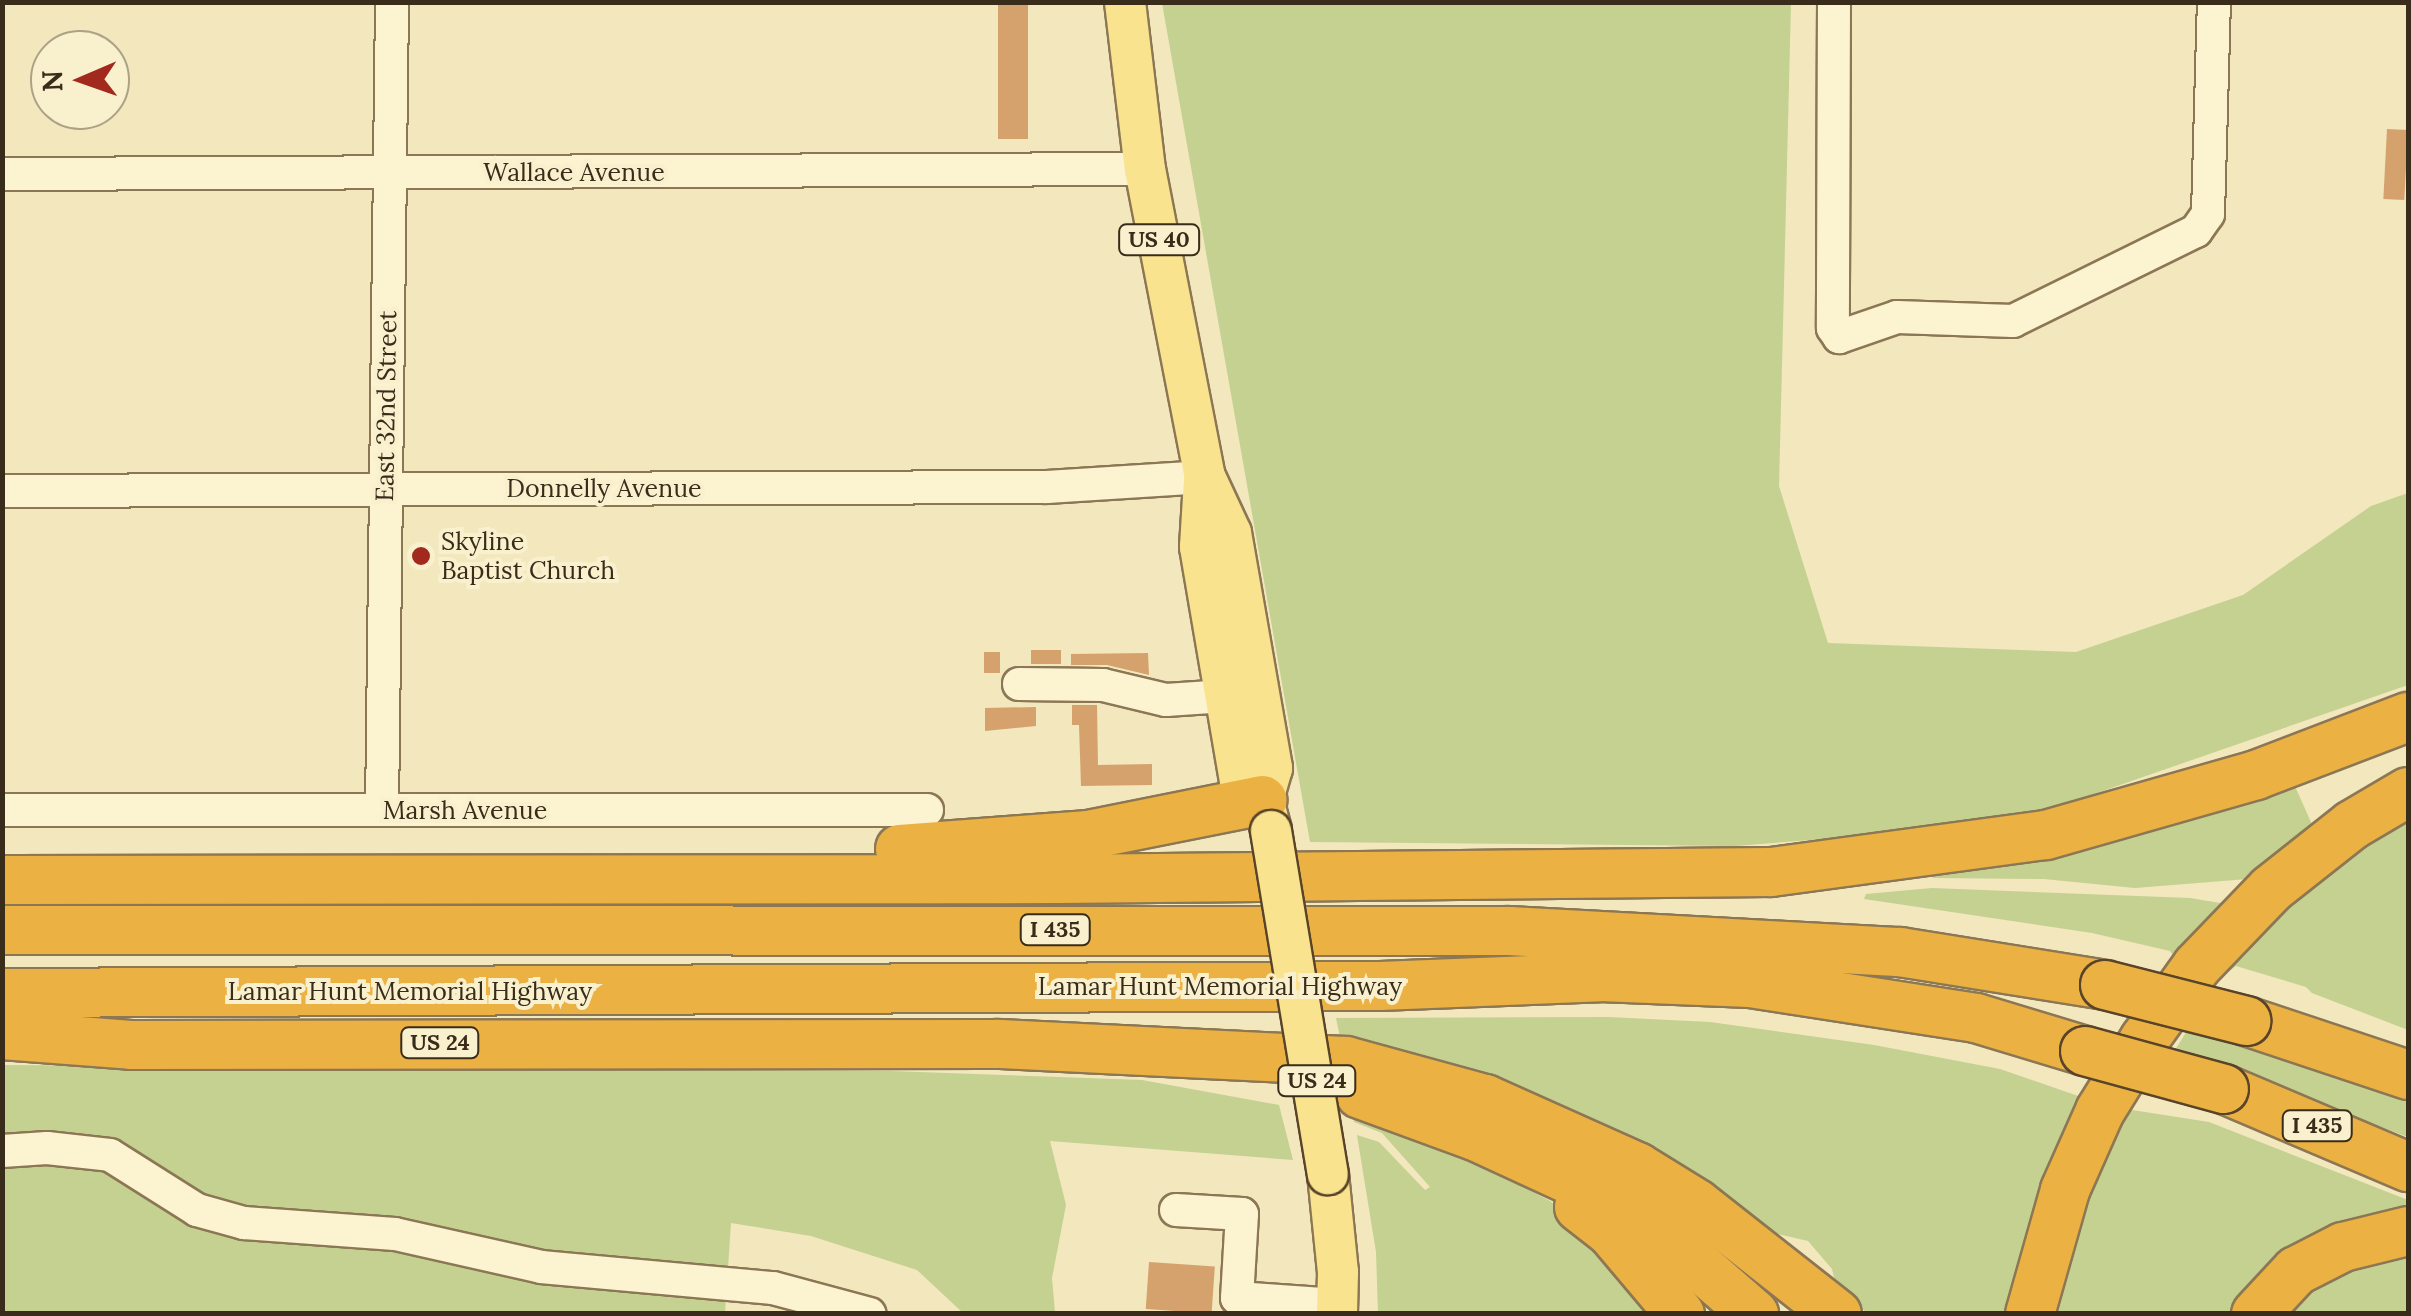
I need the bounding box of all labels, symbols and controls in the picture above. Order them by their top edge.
north arrow [30,30,130,130]
text: N [34,70,70,92]
street label: Wallace Avenue [483,157,665,187]
road number: US 40 [1116,223,1202,257]
street label: East 32nd Street [369,310,403,502]
street label: Donnelly Avenue [506,473,702,503]
place label: Skyline Baptist Church [441,527,615,586]
marker: Skyline Baptist Church [410,545,432,567]
street label: Marsh Avenue [383,795,547,825]
road number: I 435 [1018,913,1092,947]
street label: Lamar Hunt Memorial Highway [1038,971,1402,1001]
street label: Lamar Hunt Memorial Highway [228,976,592,1006]
road number: US 24 [400,1026,480,1060]
road number: US 24 [1277,1064,1357,1098]
road number: I 435 [2280,1109,2354,1143]

